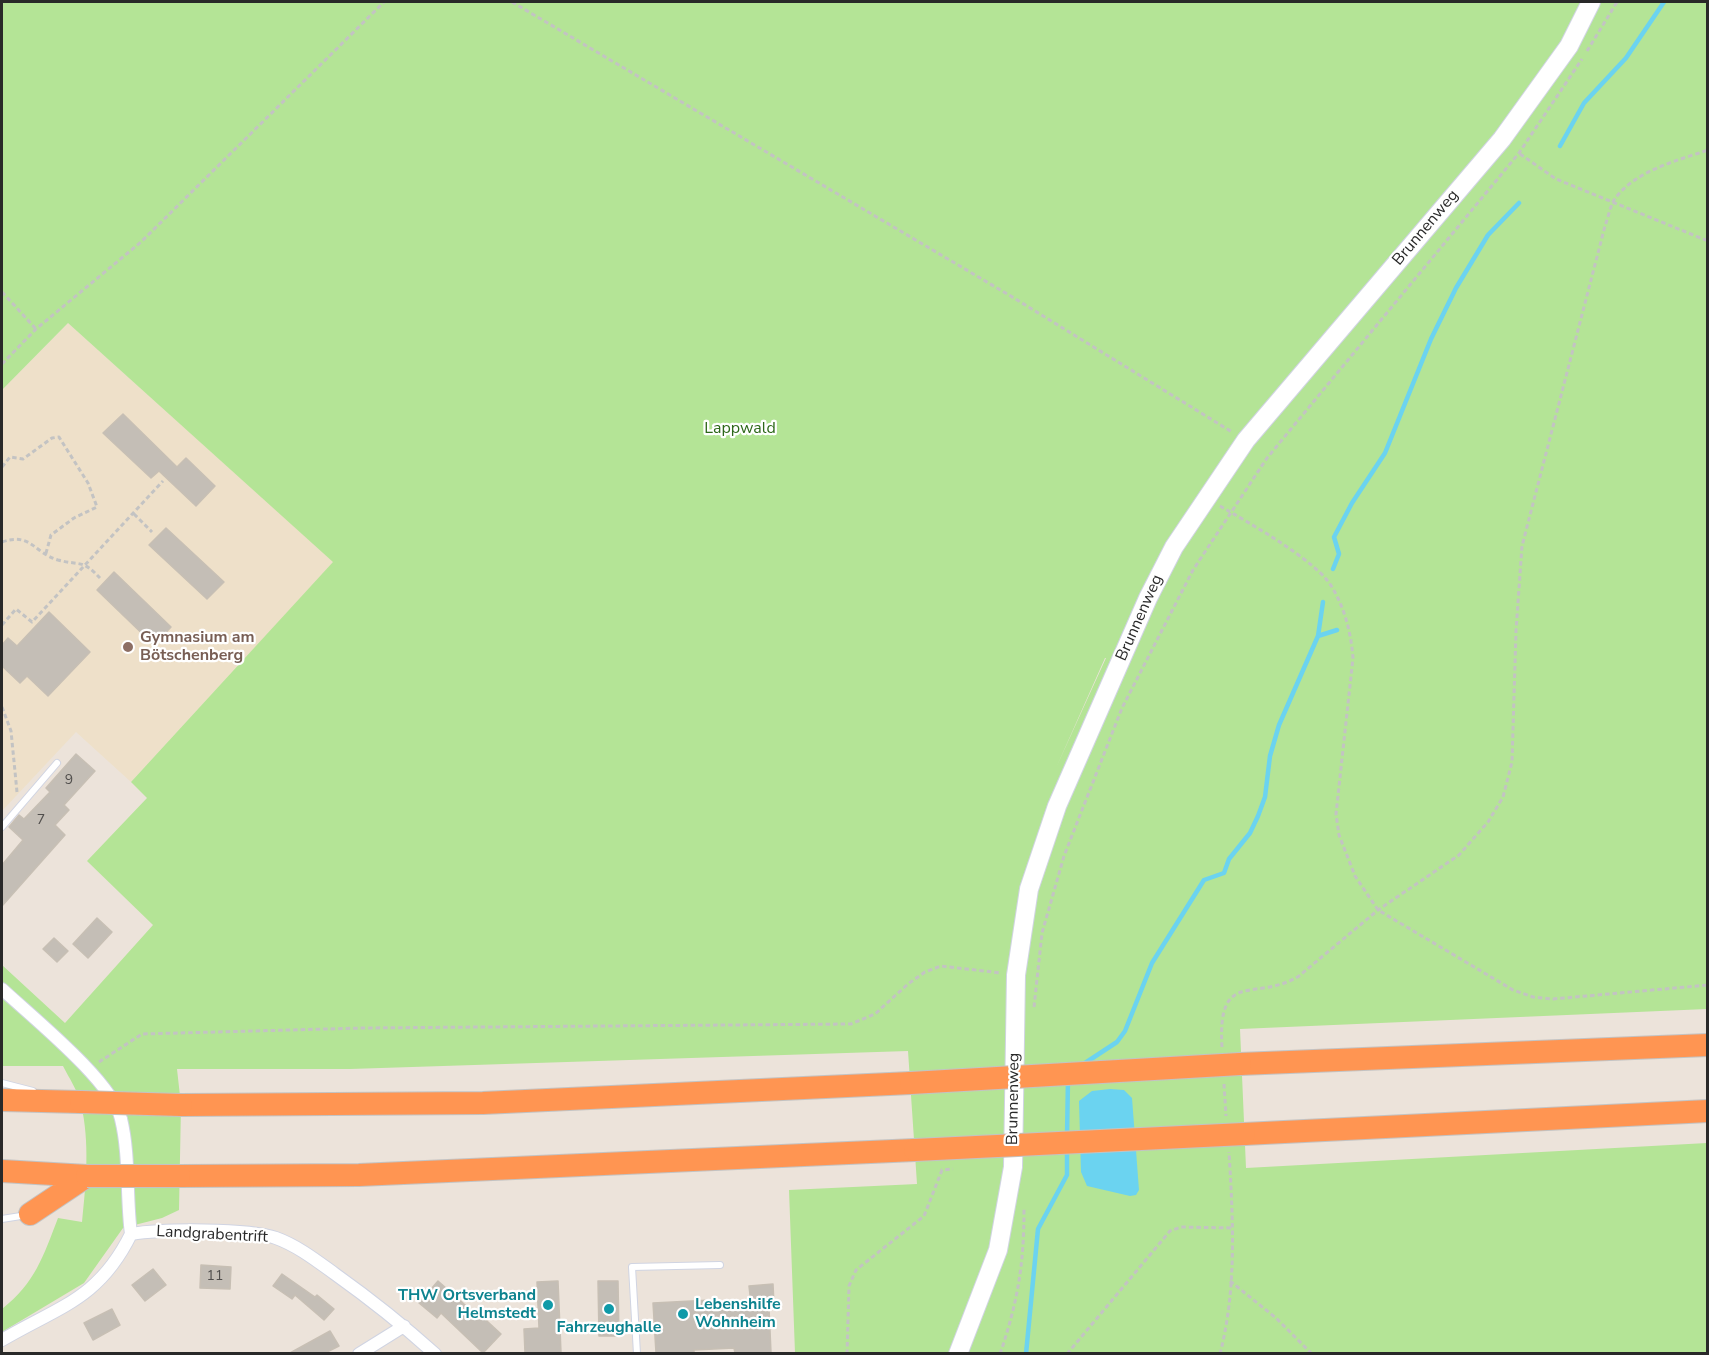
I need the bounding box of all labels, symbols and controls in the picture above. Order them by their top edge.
street label: Brunnenweg [1389,186,1463,270]
park label: Lappwald [704,419,776,439]
street label: Brunnenweg [1112,572,1168,664]
place label: Gymnasium am Bötschenberg [140,628,255,666]
marker: Gymnasium am Bötschenberg [121,640,135,654]
house number: 9 [65,773,73,789]
house number: 7 [37,813,45,829]
street label: Brunnenweg [1004,1053,1024,1145]
street label: Landgrabentrift [156,1222,268,1248]
house number: 11 [207,1269,223,1285]
place label: THW Ortsverband Helmstedt [398,1286,536,1324]
place label: Lebenshilfe Wohnheim [695,1295,781,1333]
marker: THW Ortsverband Helmstedt [541,1298,555,1312]
marker: Fahrzeughalle [602,1302,616,1316]
marker: Lebenshilfe Wohnheim [676,1307,690,1321]
place label: Fahrzeughalle [556,1318,662,1338]

